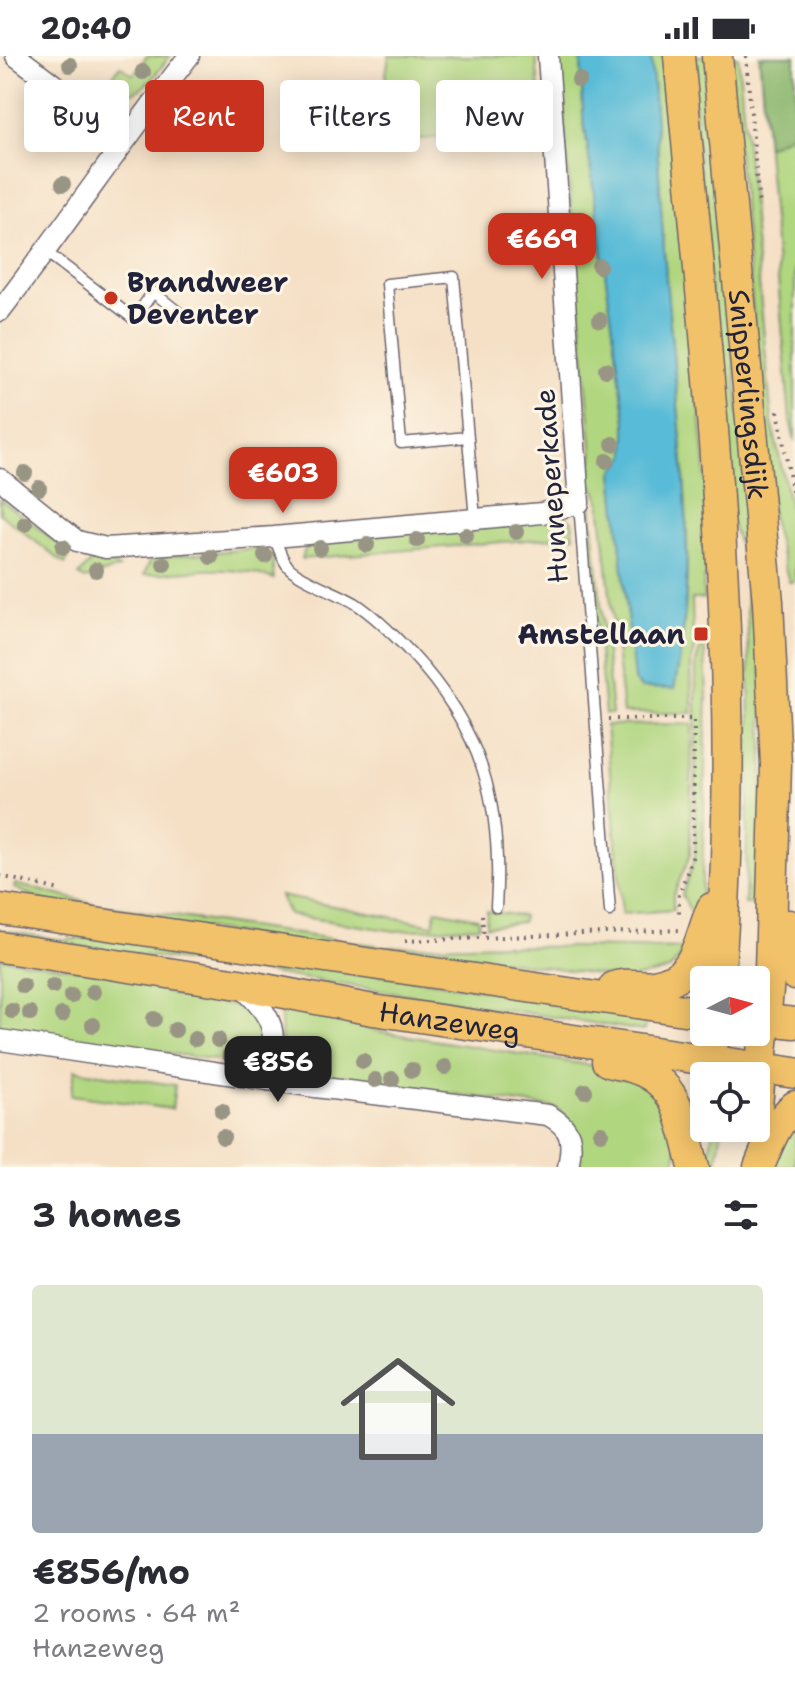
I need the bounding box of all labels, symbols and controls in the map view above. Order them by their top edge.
text: 20:40 [40,8,132,49]
chip: Buy [24,80,129,152]
chip: Rent [145,80,264,152]
chip: Filters [280,80,420,152]
chip: New [436,80,553,152]
pin: €669 [495,213,589,281]
text: €669 [506,221,578,256]
place label: Brandweer Deventer [127,263,288,333]
street label: Snipperlingsdijk [720,288,777,501]
marker: Brandweer Deventer [102,289,120,307]
street label: Hunneperkade [525,387,577,585]
pin: €603 [236,447,330,515]
text: €603 [247,455,319,490]
place label: Amstellaan [517,615,685,653]
marker: Amstellaan [692,625,710,643]
north arrow [690,966,770,1046]
map controls [690,966,770,1142]
street label: Hanzeweg [377,992,523,1051]
pin: €856 [231,1036,325,1104]
text: €856 [243,1044,313,1079]
button: locate [690,1062,770,1142]
text: 3 homes [32,1192,181,1238]
icon: filters [719,1193,763,1237]
icon: home [326,1337,470,1481]
text: €856/mo [32,1549,190,1595]
text: 2 rooms · 64 m² [32,1595,240,1630]
text: Hanzeweg [32,1630,164,1665]

